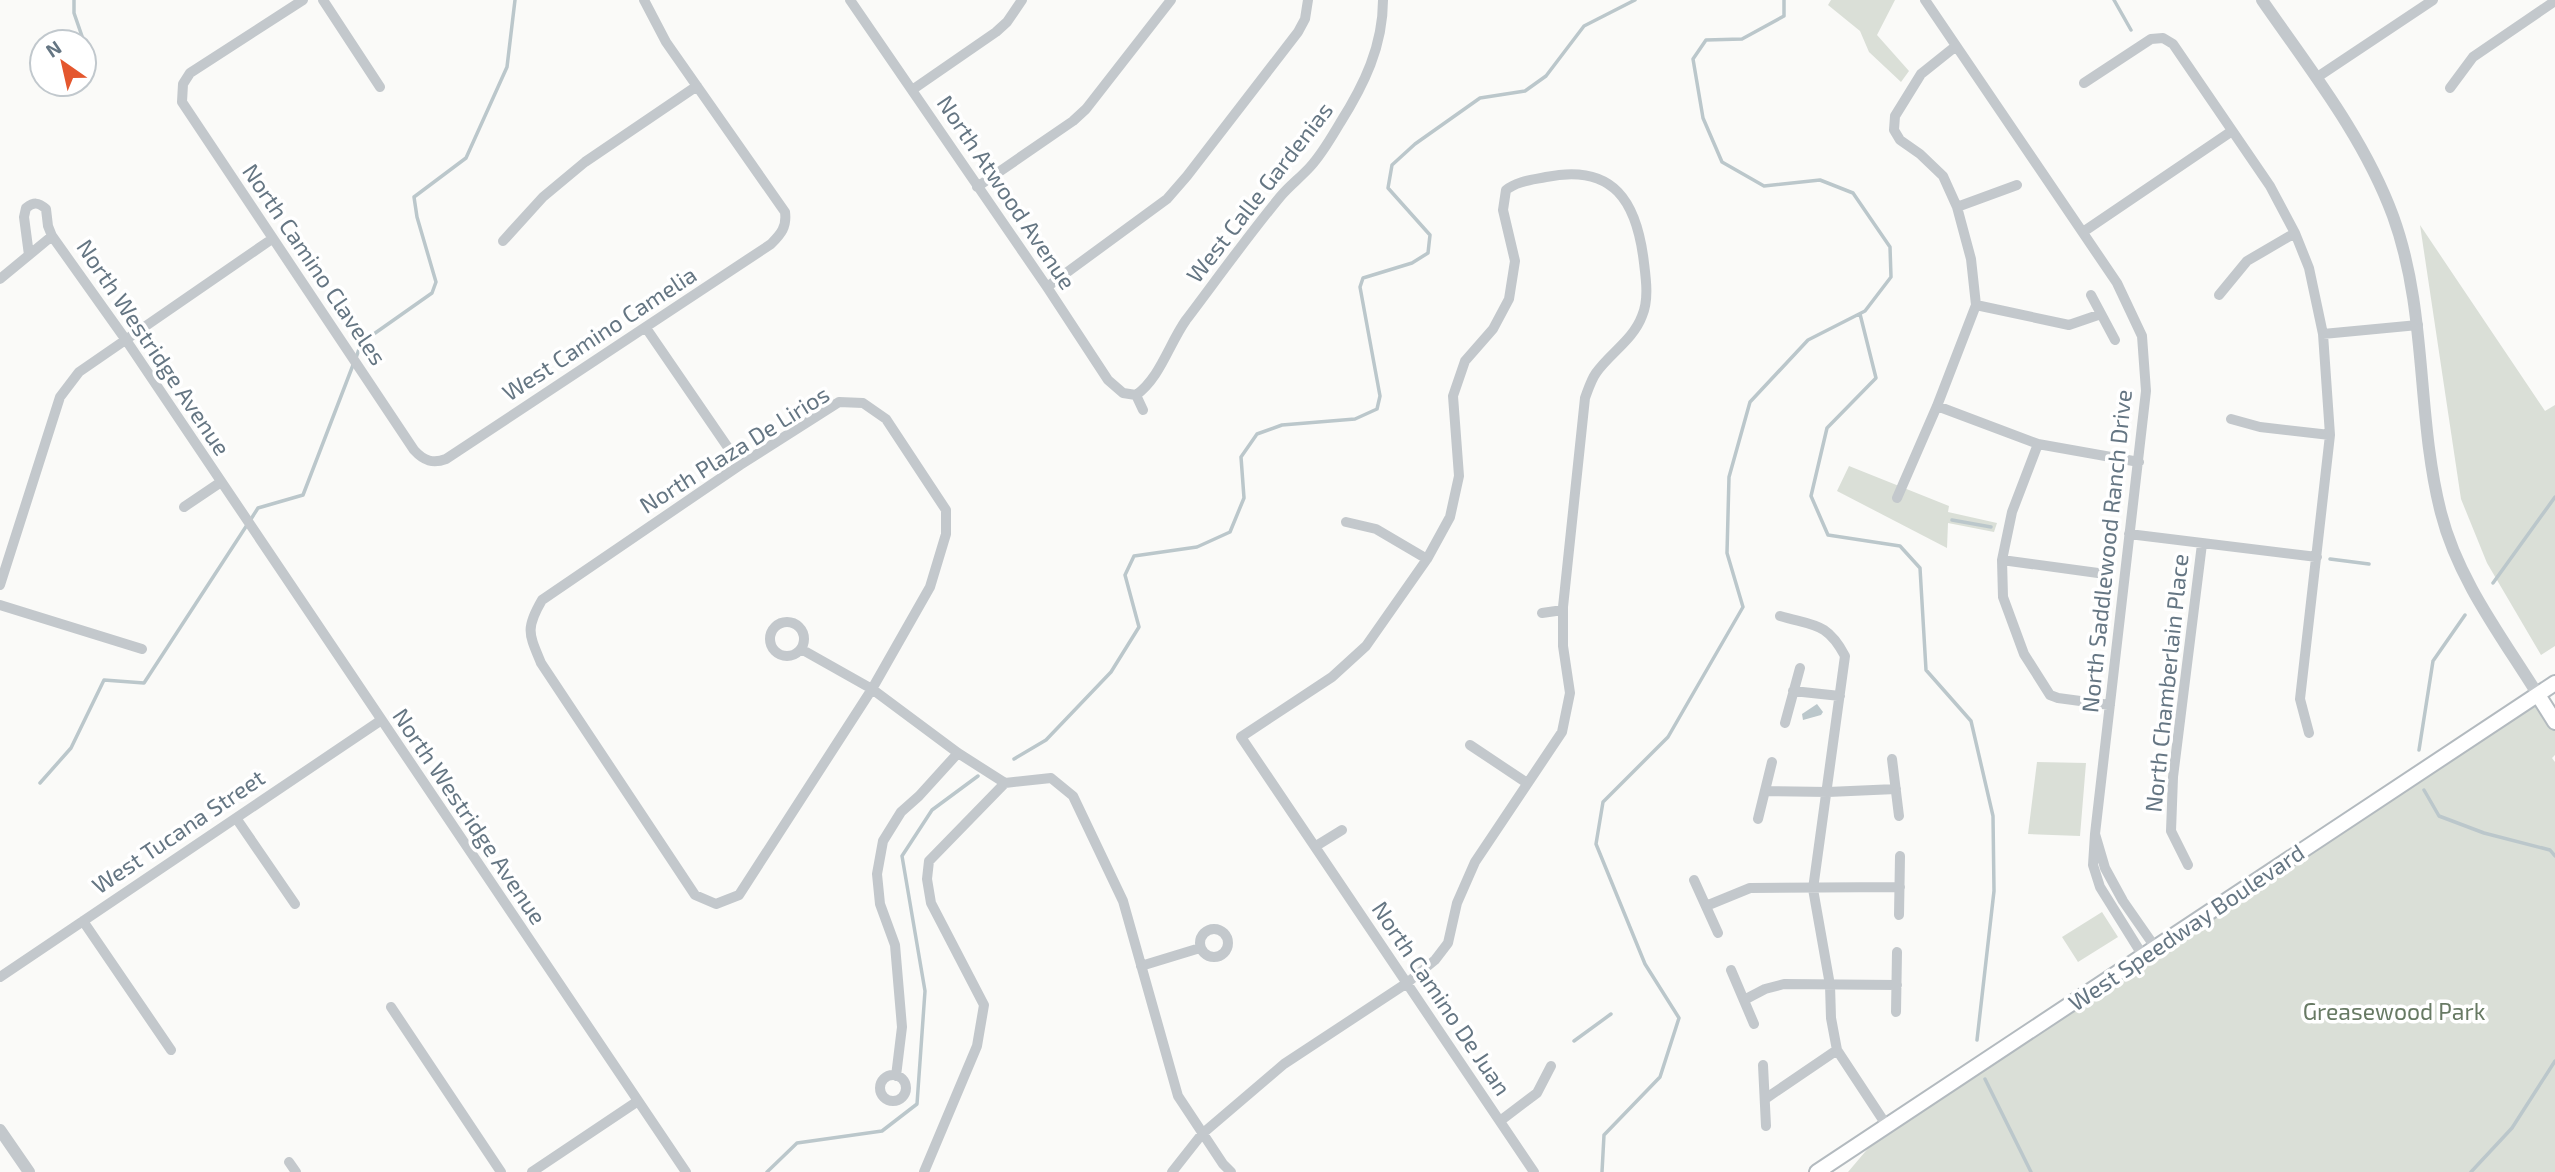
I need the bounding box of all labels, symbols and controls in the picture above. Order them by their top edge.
north arrow [28,28,98,98]
text: N [41,35,65,62]
street label: North Atwood Avenue [932,90,1082,294]
street label: West Calle Gardenias [1180,96,1338,288]
street label: North Camino Claveles [237,158,393,370]
street label: North Westridge Avenue [71,234,237,460]
street label: West Camino Camelia [497,260,701,406]
street label: North Plaza De Lirios [634,379,834,519]
street label: North Saddlewood Ranch Drive [2075,388,2137,714]
street label: North Chamberlain Place [2138,552,2194,814]
street label: North Westridge Avenue [387,703,553,929]
street label: West Tucana Street [86,763,270,899]
street label: West Speedway Boulevard [2063,838,2309,1016]
street label: North Camino De Juan [1367,896,1517,1100]
park label: Greasewood Park [2303,997,2486,1025]

